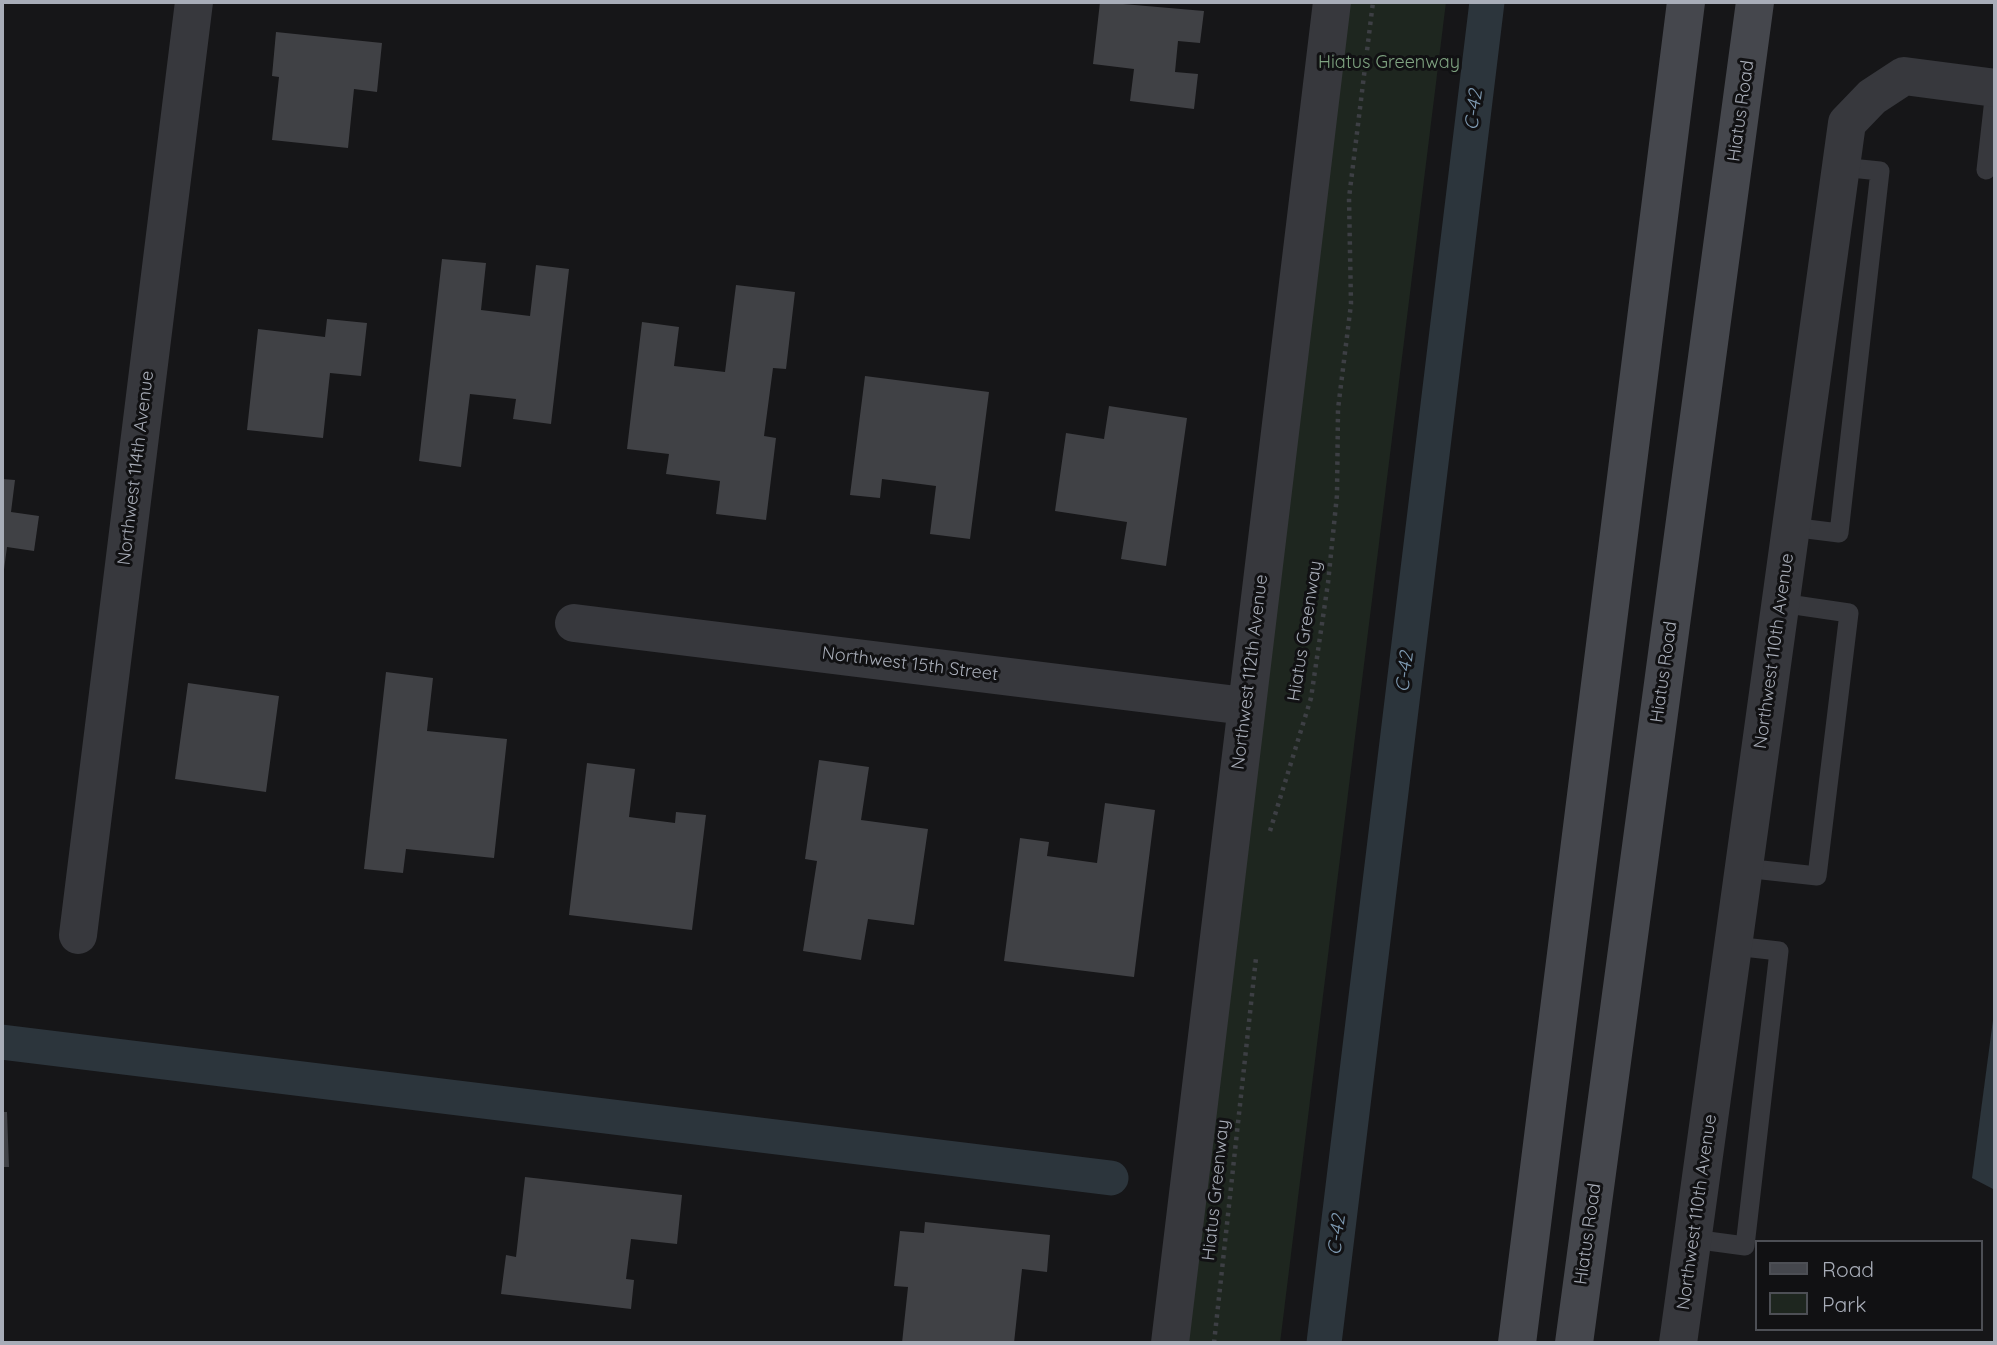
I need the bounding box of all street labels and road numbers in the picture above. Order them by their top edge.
street label: Hiatus Road [1723,59,1759,163]
street label: Northwest 114th Avenue [113,370,159,566]
street label: Northwest 110th Avenue [1750,552,1798,750]
street label: Hiatus Greenway [1283,559,1327,703]
street label: Northwest 112th Avenue [1227,573,1273,771]
street label: Hiatus Road [1646,620,1682,724]
street label: Northwest 15th Street [821,642,999,686]
street label: Northwest 110th Avenue [1673,1113,1721,1311]
street label: Hiatus Greenway [1198,1118,1234,1262]
street label: Hiatus Road [1570,1182,1606,1286]

